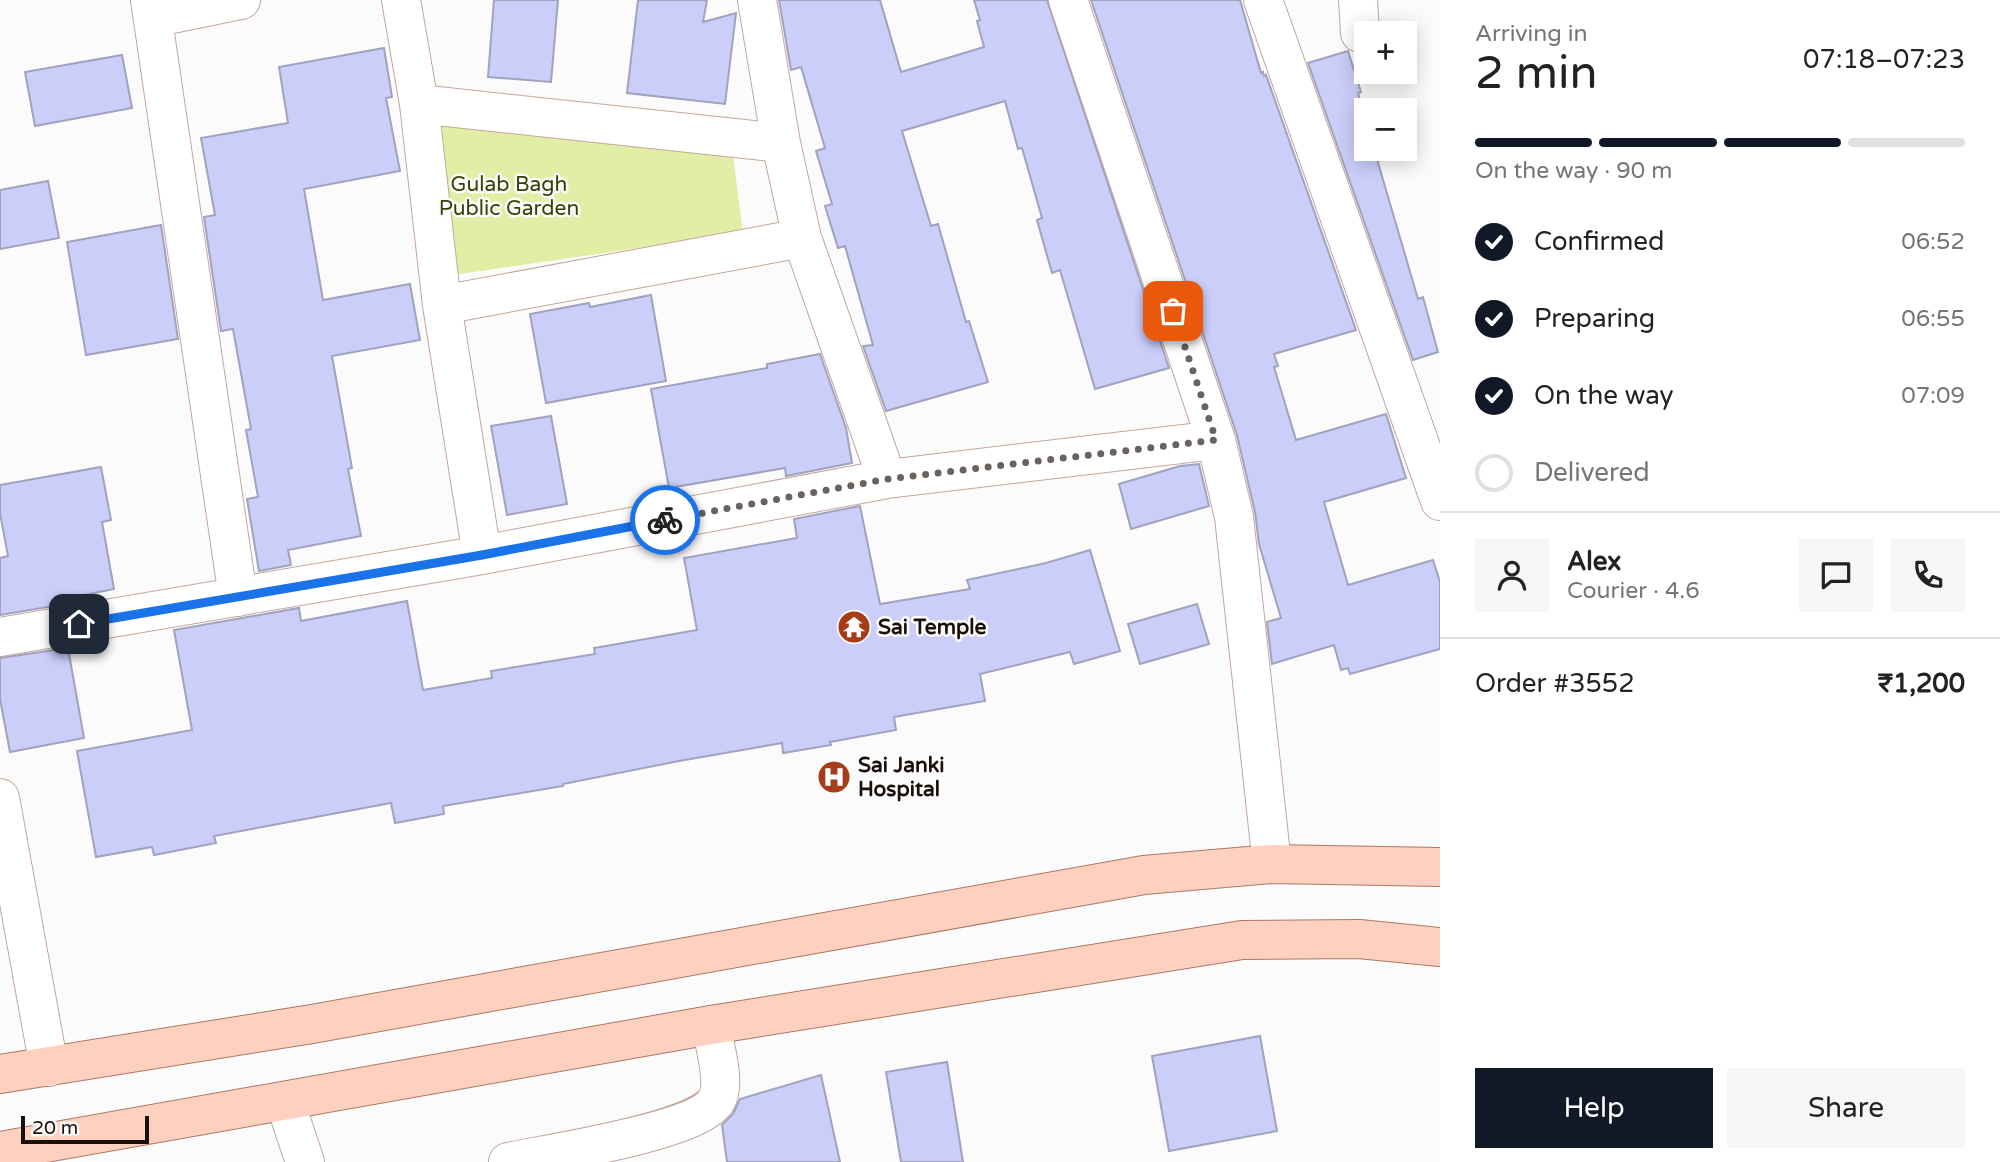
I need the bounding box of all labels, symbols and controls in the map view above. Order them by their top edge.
text: Arriving in [1475,20,1588,48]
map controls [1354,21,1417,161]
button: + [1354,21,1417,84]
text: 07:18–07:23 [1803,44,1965,75]
text: 2 min [1475,46,1598,101]
button: − [1354,98,1417,161]
text: On the way · 90 m [1475,157,1672,185]
park label: Gulab Bagh Public Garden [439,172,579,221]
icon: check [1475,223,1513,261]
text: Confirmed [1534,226,1664,257]
text: 06:52 [1901,228,1965,256]
pin [1143,281,1203,341]
icon: bag [1154,292,1192,330]
icon: check [1475,300,1513,338]
text: Preparing [1534,303,1655,334]
text: 06:55 [1901,305,1965,333]
icon: check [1475,377,1513,415]
text: On the way [1534,380,1674,411]
text: 07:09 [1901,382,1965,410]
text: Delivered [1534,457,1650,488]
courier [630,485,700,555]
icon: bike [646,501,684,539]
button: person [1475,538,1549,612]
button: chat [1799,538,1873,612]
button: phone [1891,538,1965,612]
text: Alex [1567,546,1621,577]
text: Courier · 4.6 [1567,577,1700,605]
pin [49,594,109,654]
icon: home [60,605,98,643]
temple icon: Sai Temple [835,608,873,646]
place label: Sai Temple [878,615,987,640]
text: Order #3552 [1475,668,1635,699]
text: ₹1,200 [1878,668,1965,699]
place label: Sai Janki Hospital [858,753,944,802]
hospital icon: Sai Janki Hospital [815,758,853,796]
button: Help [1475,1068,1713,1148]
button: Share [1727,1068,1965,1148]
scale bar [21,1113,149,1145]
text: 20 m [32,1117,78,1139]

